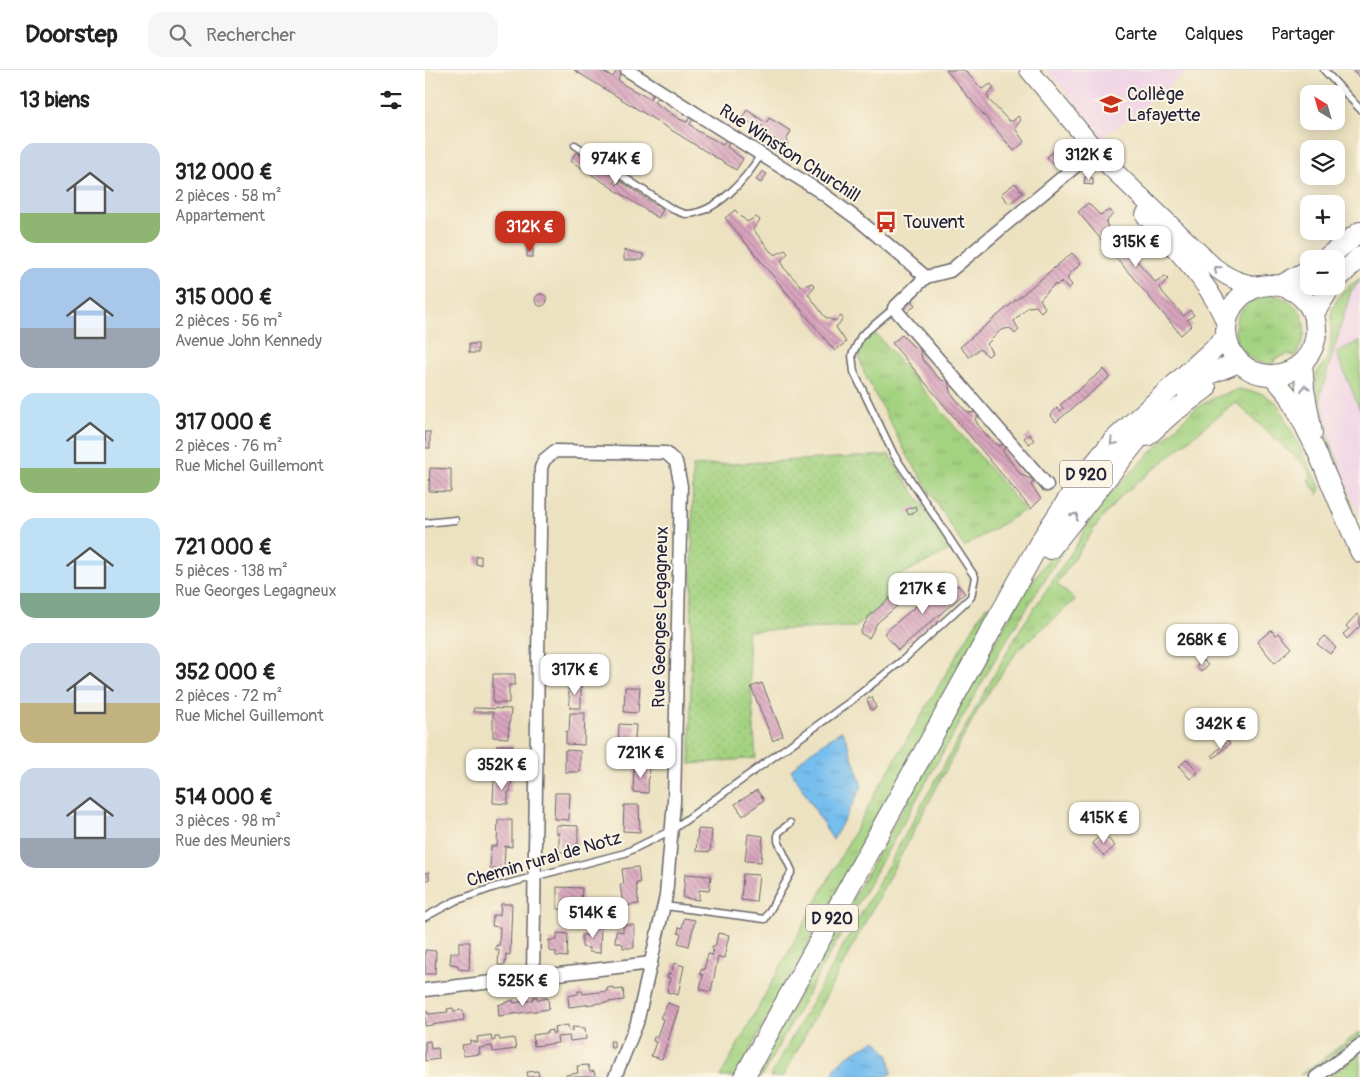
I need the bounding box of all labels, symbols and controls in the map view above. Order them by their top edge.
search box [148,12,498,57]
text: Doorstep [25,20,118,49]
icon: search [166,21,194,49]
text: Rechercher [206,23,296,47]
text: Carte [1115,23,1157,46]
text: Calques [1185,23,1243,46]
text: Partager [1271,23,1335,46]
place label: Collège Lafayette [1127,83,1200,127]
north arrow [1300,85,1345,130]
map controls [1300,85,1345,295]
icon: filters [377,86,405,114]
text: 13 biens [20,87,89,114]
school or university icon: Collège Lafayette [1098,91,1124,117]
street label: Rue Winston Churchill [715,99,865,208]
pin: 312K € [1048,138,1130,181]
button: layers [1300,140,1345,185]
pin: 974K € [575,142,657,185]
text: 312K € [1065,145,1113,165]
text: 974K € [591,149,641,169]
text: 312 000 € [175,159,273,186]
icon: home [60,163,120,223]
text: 2 pièces · 58 m² [175,186,282,206]
button: + [1300,195,1345,240]
text: Appartement [175,206,265,226]
bus stop icon: Touvent [873,209,899,235]
pin: 312K € [489,210,571,253]
place label: Touvent [903,211,966,234]
text: 312K € [506,217,554,237]
pin: 315K € [1095,226,1177,268]
text: 315K € [1112,232,1160,252]
button: − [1300,250,1345,295]
one-way arrow [1213,266,1222,275]
text: 315 000 € [175,284,272,311]
icon: home [60,288,120,348]
text: 2 pièces · 56 m² [175,311,283,331]
text: Avenue John Kennedy [175,331,322,351]
one-way arrow [1300,383,1311,391]
text: 317 000 € [175,409,272,436]
icon: home [60,413,120,473]
text: 2 pièces · 76 m² [175,436,283,456]
one-way arrow [1110,437,1119,446]
text: Rue Michel Guillemont [175,456,324,476]
road number: D 920 [1060,460,1112,488]
one-way arrow [1069,512,1078,522]
street label: Rue Georges Legagneux [647,526,674,708]
text: 721 000 € [175,534,272,561]
icon: home [60,538,120,598]
text: 5 pièces · 138 m² [175,561,288,581]
pin: 217K € [882,572,964,615]
text: 217K € [899,579,947,599]
text: Rue Georges Legagneux [175,581,336,601]
pin: 268K € [1161,624,1243,666]
text: 268K € [1177,630,1227,650]
pin: 317K € [534,654,616,696]
text: 352 000 € [175,659,276,686]
text: 317K € [551,660,599,680]
icon: home [60,663,120,723]
text: 2 pièces · 72 m² [175,686,282,706]
text: Rue Michel Guillemont [175,706,324,726]
pin: 342K € [1180,708,1262,750]
text: 342K € [1196,714,1246,734]
pin: 721K € [600,736,682,779]
text: 721K € [617,743,665,763]
pin: 352K € [461,748,543,791]
text: 352K € [477,755,527,775]
text: 514 000 € [175,784,273,811]
icon: home [60,788,120,848]
pin: 415K € [1063,802,1145,844]
text: 415K € [1080,808,1128,828]
text: 3 pièces · 98 m² [175,811,281,831]
street label: Chemin rural de Notz [464,826,624,893]
text: Rue des Meuniers [175,831,290,851]
pin: 514K € [552,896,634,939]
text: 514K € [569,903,617,923]
road number: D 920 [806,904,858,931]
pin: 525K € [482,964,564,1007]
text: 525K € [498,971,548,991]

